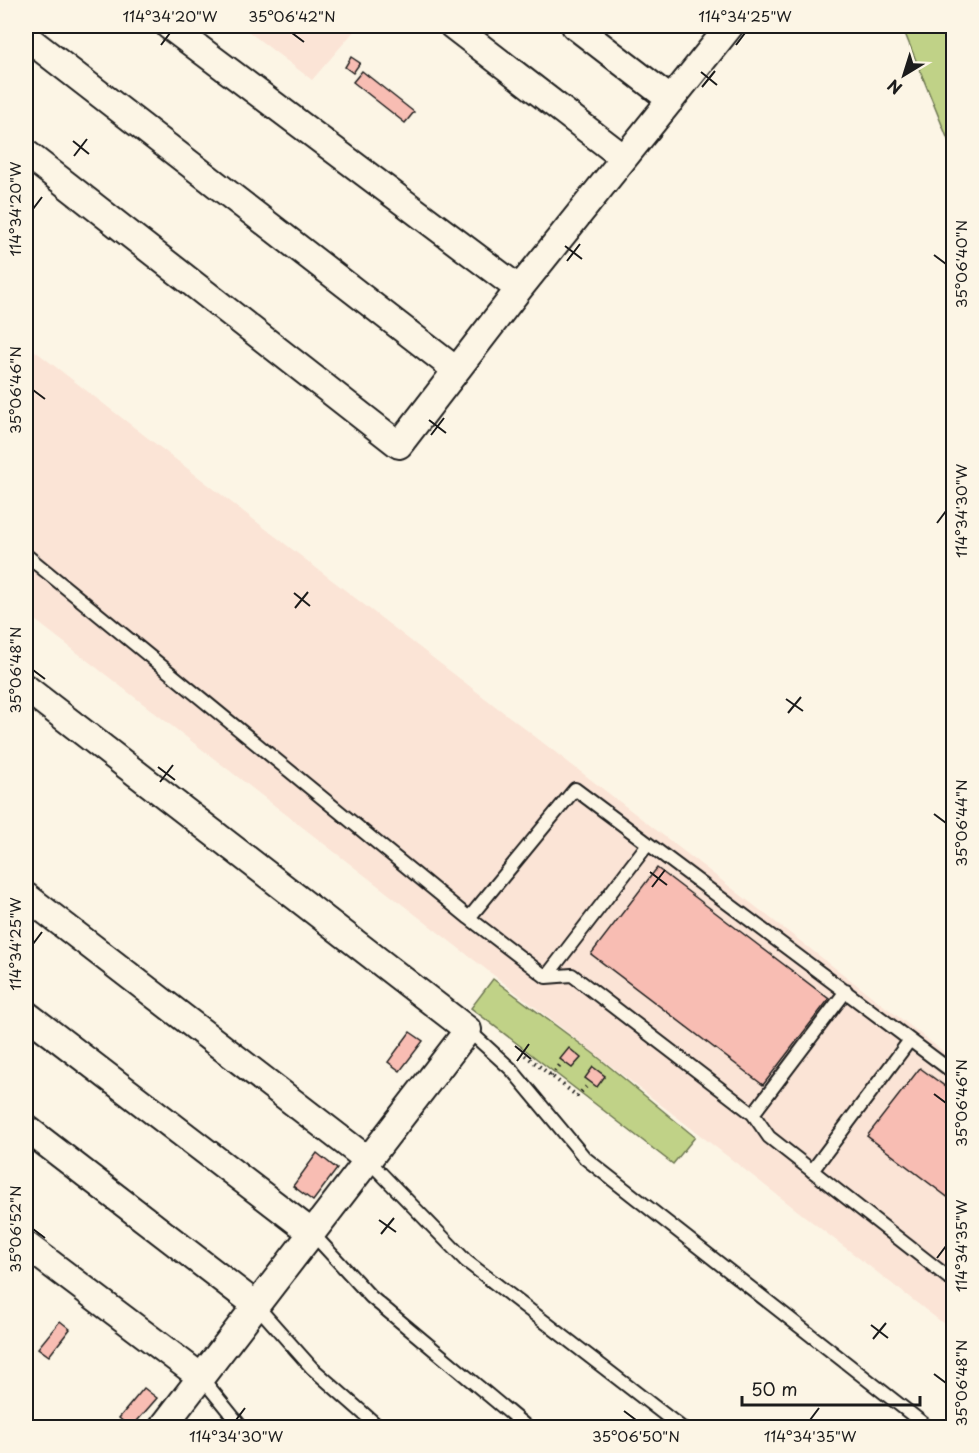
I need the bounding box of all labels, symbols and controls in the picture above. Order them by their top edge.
text: 114°34'20"W [123,4,218,27]
text: 35°06'42"N [248,4,336,27]
text: 114°34'25"W [698,4,792,27]
north arrow [874,45,934,105]
text: N [882,74,907,101]
text: 114°34'20"W [3,161,26,256]
text: 35°06'40"N [949,220,972,308]
text: 35°06'46"N [3,346,26,434]
text: 114°34'30"W [949,463,972,558]
text: 35°06'48"N [3,627,26,713]
text: 35°06'44"N [949,779,972,867]
text: 114°34'25"W [3,897,26,991]
text: 35°06'46"N [949,1059,972,1147]
text: 35°06'52"N [3,1185,26,1273]
text: 114°34'35"W [949,1199,972,1292]
text: 35°06'48"N [949,1340,972,1426]
scale bar [742,1369,920,1407]
text: 50 m [751,1375,798,1402]
text: 114°34'30"W [189,1424,284,1447]
text: 35°06'50"N [592,1424,680,1447]
text: 114°34'35"W [764,1424,857,1447]

